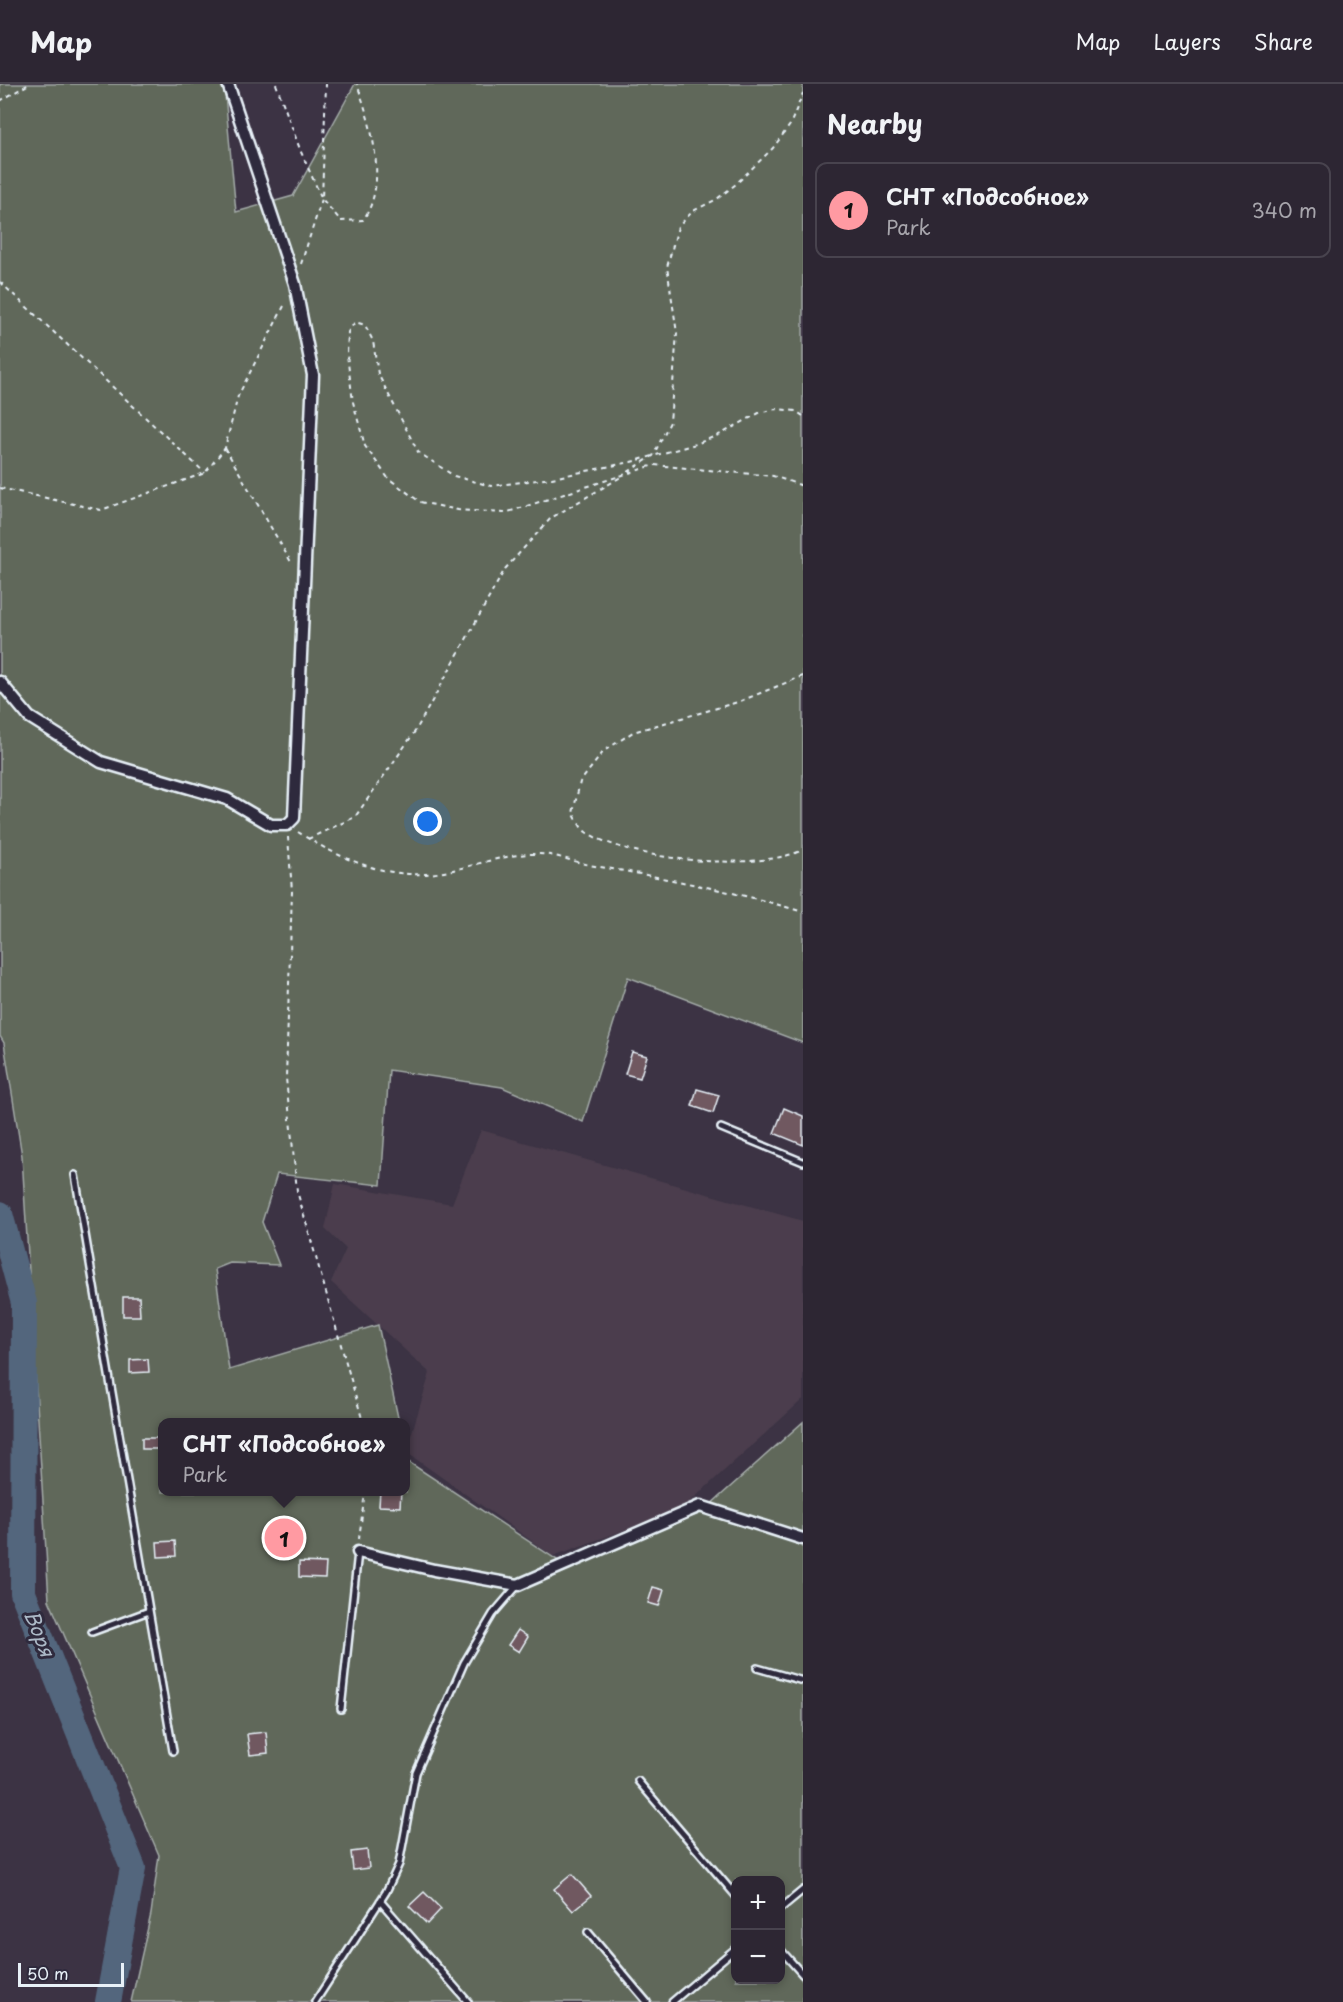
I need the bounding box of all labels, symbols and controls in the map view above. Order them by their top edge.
text: Map [30,20,92,63]
text: Map [1076,25,1120,57]
text: Layers [1153,25,1221,57]
text: Share [1254,25,1313,57]
text: Nearby [827,104,922,143]
text: СНТ «Подсобное» [886,179,1089,212]
text: 1 [844,195,853,225]
text: 340 m [1252,195,1317,225]
text: Park [886,212,931,242]
your location [413,807,442,836]
popup [158,1418,410,1496]
text: СНТ «Подсобное» [183,1426,386,1459]
text: Park [183,1459,227,1489]
pin: 1 [264,1516,304,1560]
water label: Воря [17,1605,63,1662]
map controls [731,1876,785,1984]
button: + [731,1876,785,1930]
button: − [731,1930,785,1984]
scale bar [18,1960,124,1988]
text: 50 m [27,1961,68,1985]

